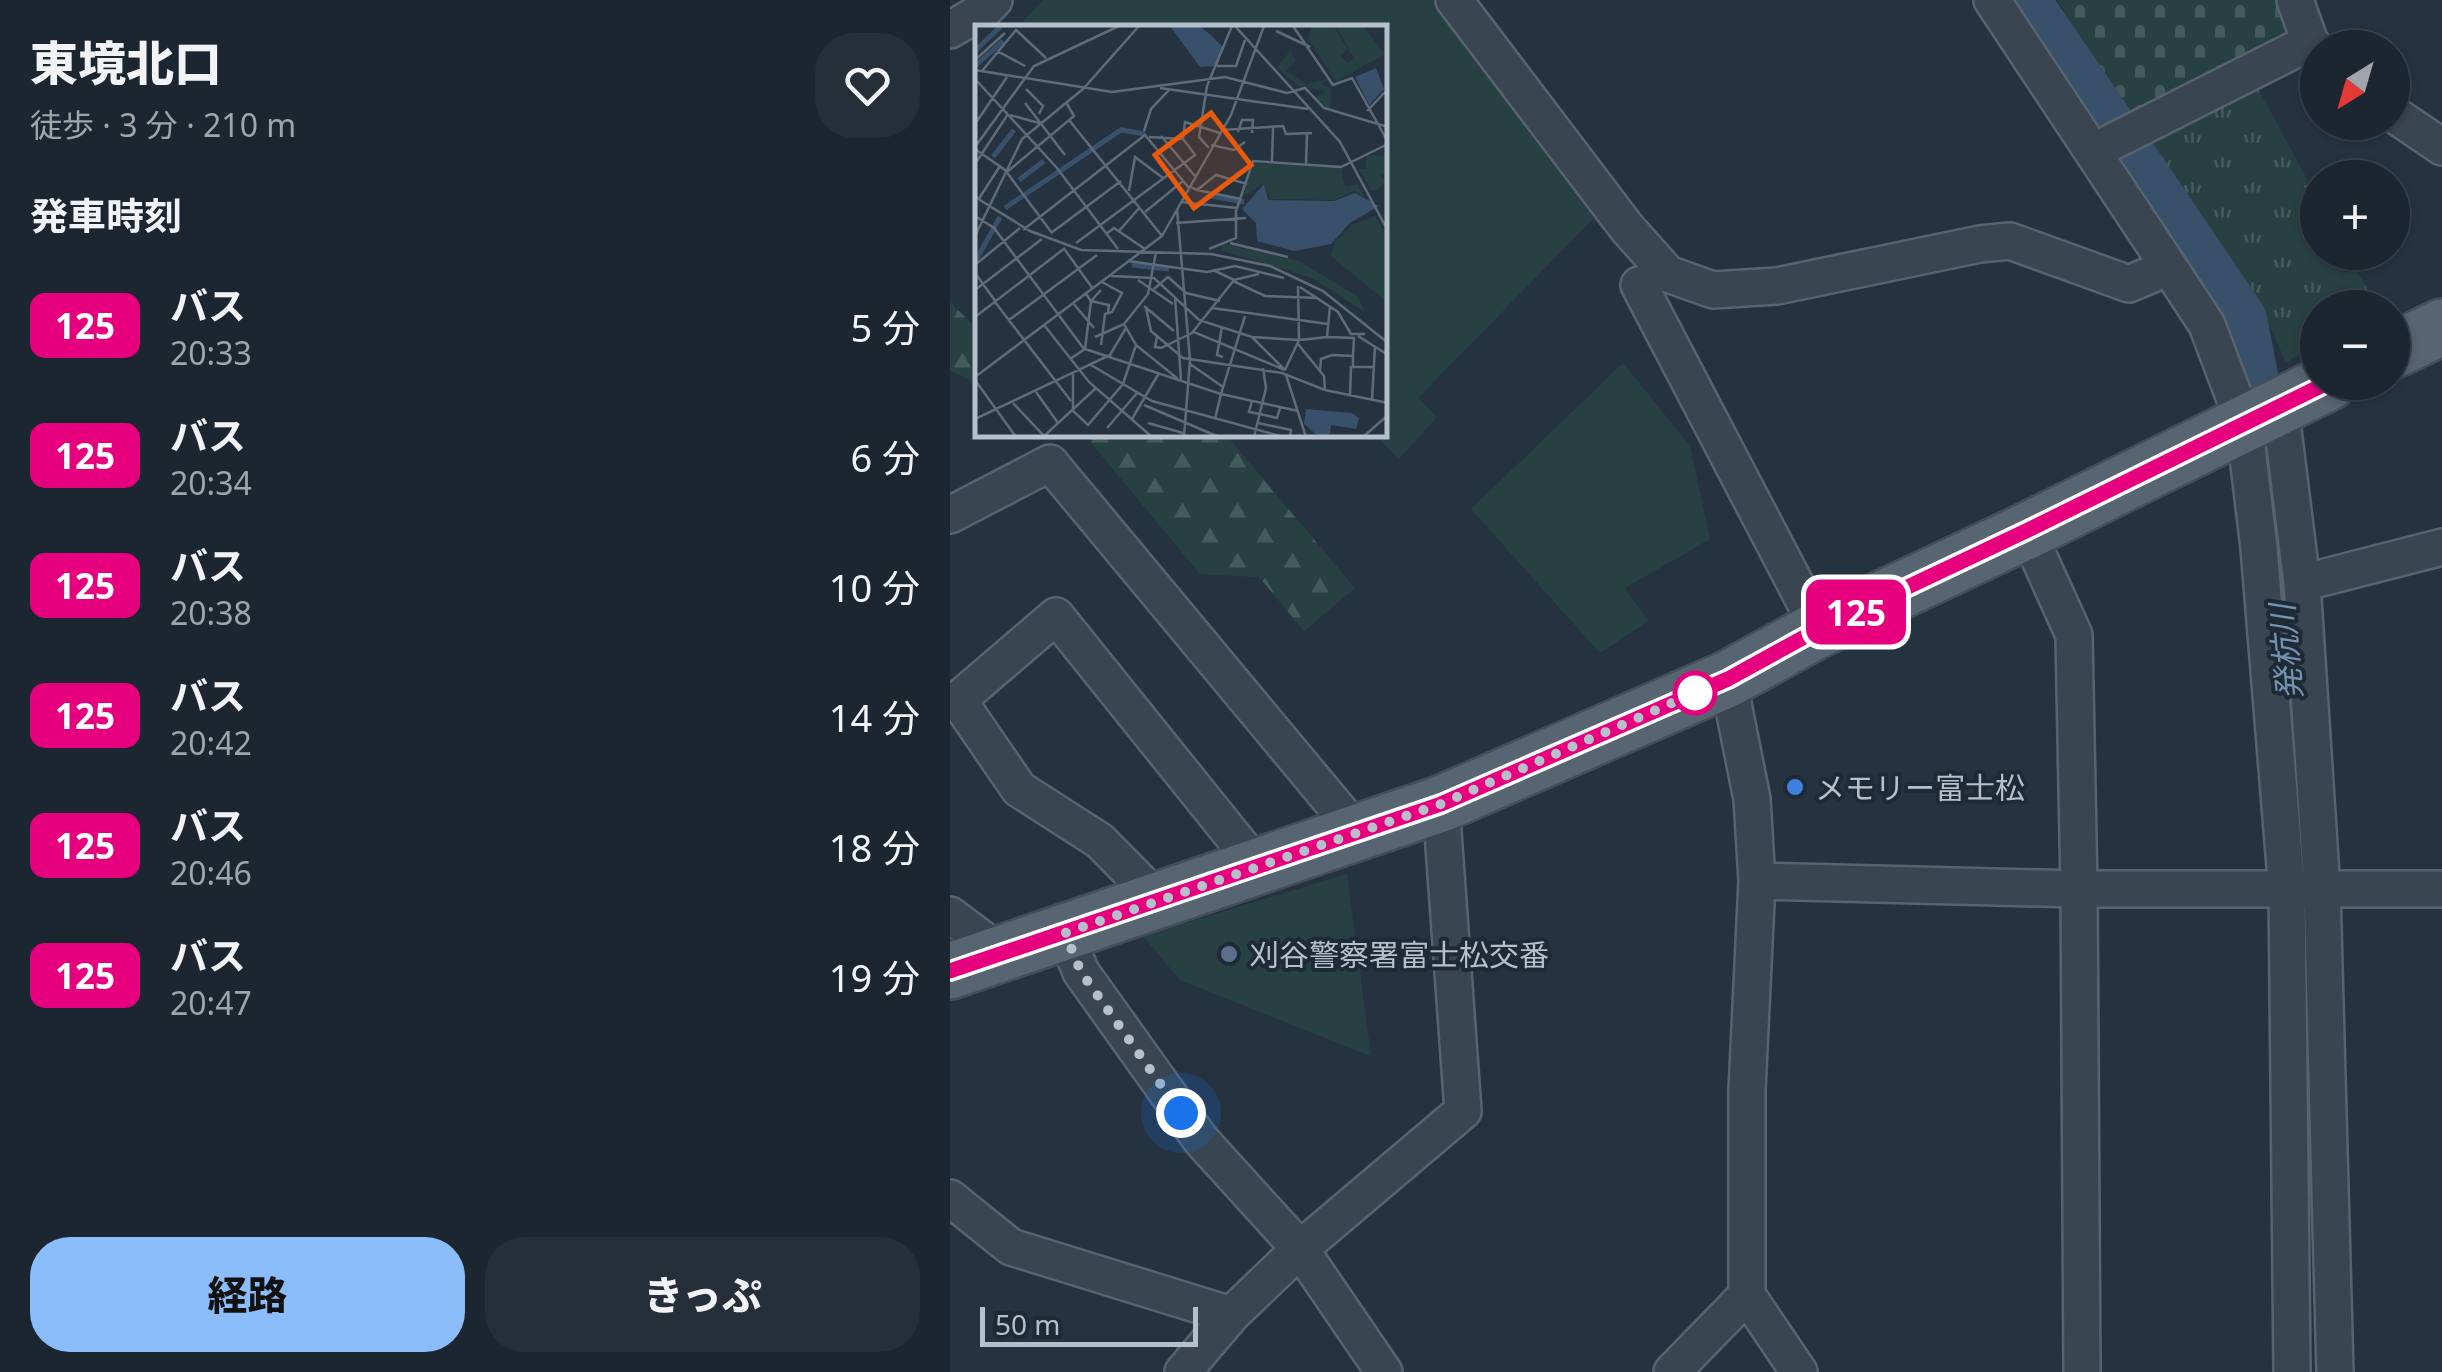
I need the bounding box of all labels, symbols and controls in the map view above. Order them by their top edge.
inset map [975,25,1388,438]
text: 東境北口 [30,30,222,95]
north arrow [2300,30,2410,140]
map controls [2300,30,2410,400]
button: heart [815,33,920,138]
text: 徒歩 · 3 分 · 210 m [30,103,296,146]
button: + [2300,160,2410,270]
text: 発車時刻 [30,189,182,241]
text: バス [170,279,246,331]
button: − [2300,290,2410,400]
text: 5 分 [850,301,920,353]
text: 125 [55,302,115,349]
text: 20:33 [170,331,252,374]
text: バス [170,409,246,461]
text: 6 分 [850,431,920,483]
text: 125 [55,432,115,479]
text: 20:34 [170,461,252,504]
text: バス [170,539,246,591]
text: 10 分 [829,561,920,613]
text: 125 [55,562,115,609]
line badge: 125 [1798,580,1914,644]
text: 125 [1826,589,1886,636]
text: 20:38 [170,591,252,634]
water label: 発杭川 [2259,599,2311,702]
text: バス [170,669,246,721]
unlabelled marker [1674,672,1716,714]
text: 14 分 [829,691,920,743]
text: 125 [55,692,115,739]
text: 20:42 [170,721,252,764]
place label: メモリー富士松 [1815,767,2025,808]
marker: メモリー富士松 [1784,776,1806,798]
text: バス [170,799,246,851]
text: 18 分 [829,821,920,873]
text: 125 [55,822,115,869]
text: 20:46 [170,851,252,894]
text: バス [170,929,246,981]
place label: 刈谷警察署富士松交番 [1249,934,1549,975]
marker: 刈谷警察署富士松交番 [1218,943,1240,965]
text: 19 分 [829,951,920,1003]
text: 125 [55,952,115,999]
text: 20:47 [170,981,252,1024]
your location [1156,1088,1206,1138]
button: 経路 [30,1237,465,1352]
button: きっぷ [485,1237,920,1352]
scale bar [980,1302,1198,1346]
text: 50 m [995,1305,1061,1343]

